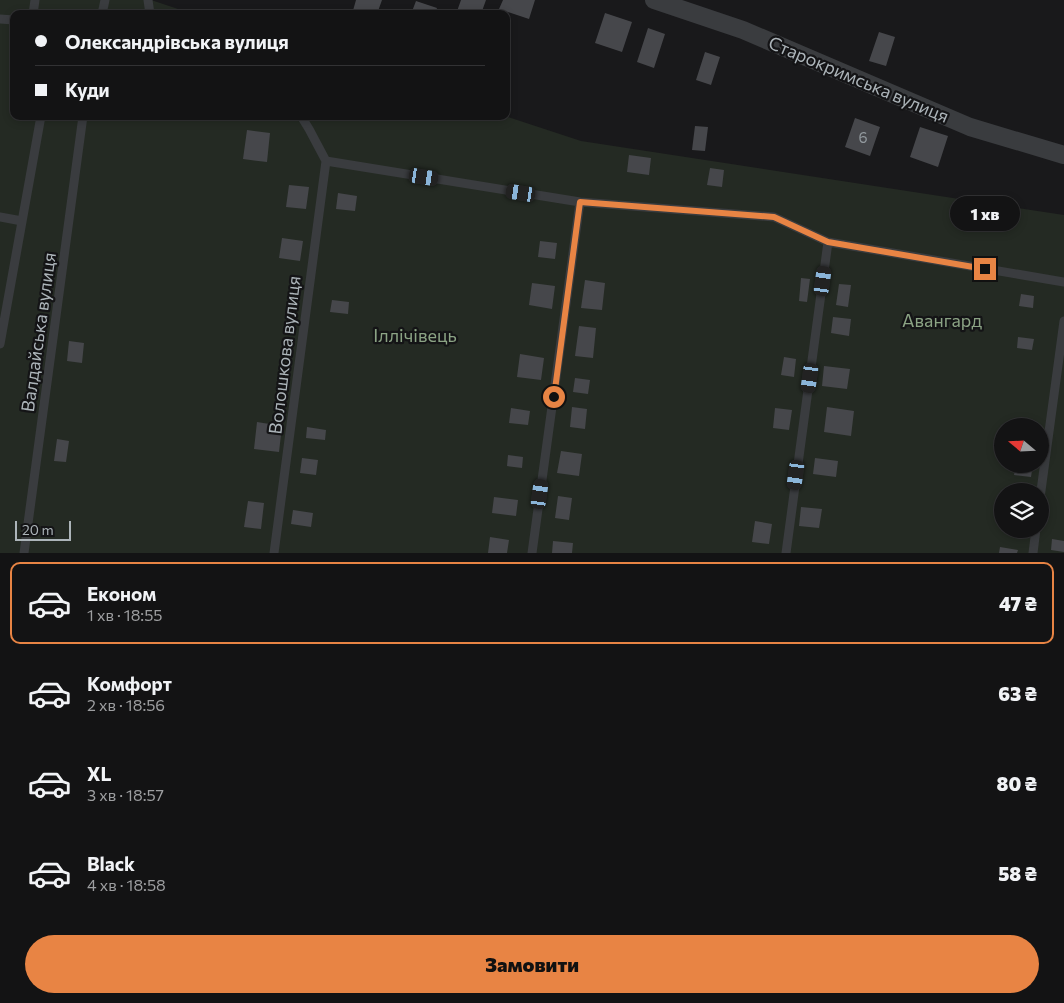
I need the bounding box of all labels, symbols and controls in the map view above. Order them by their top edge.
text: Олександрівська вулиця [65,30,289,53]
street label: Старокримська вулиця [766,31,952,127]
text: Куди [65,78,110,101]
house number: 6 [858,128,868,146]
car [408,167,439,187]
car [505,183,536,203]
callout: 1 хв [950,196,1020,232]
text: 1 хв [971,204,999,223]
street label: Валдайська вулиця [16,251,60,413]
route end [974,258,996,280]
car [813,265,832,297]
street label: Волошкова вулиця [263,274,305,436]
park label: Авангард [902,309,982,331]
park label: Іллічівець [373,324,457,346]
car [800,362,819,394]
route start [543,386,565,408]
north arrow [994,418,1049,472]
map controls [994,418,1049,538]
car [786,459,805,491]
car [530,478,549,510]
button: layers [994,483,1049,538]
scale bar [15,518,71,541]
text: 20 m [22,521,54,538]
icon: car [27,581,72,626]
text: Економ [87,582,156,605]
text: 47 ₴ [999,592,1037,615]
text: 1 хв · 18:55 [87,605,163,624]
icon: car [27,671,72,716]
text: Комфорт [87,672,172,695]
text: 63 ₴ [998,682,1037,705]
text: 2 хв · 18:56 [87,695,165,714]
icon: car [27,761,72,806]
text: XL [87,762,112,785]
text: 80 ₴ [997,772,1037,795]
text: 3 хв · 18:57 [87,785,164,804]
icon: car [27,851,72,896]
text: Black [87,852,135,875]
text: 58 ₴ [998,862,1037,885]
text: 4 хв · 18:58 [87,875,166,894]
button: Замовити [25,935,1039,993]

